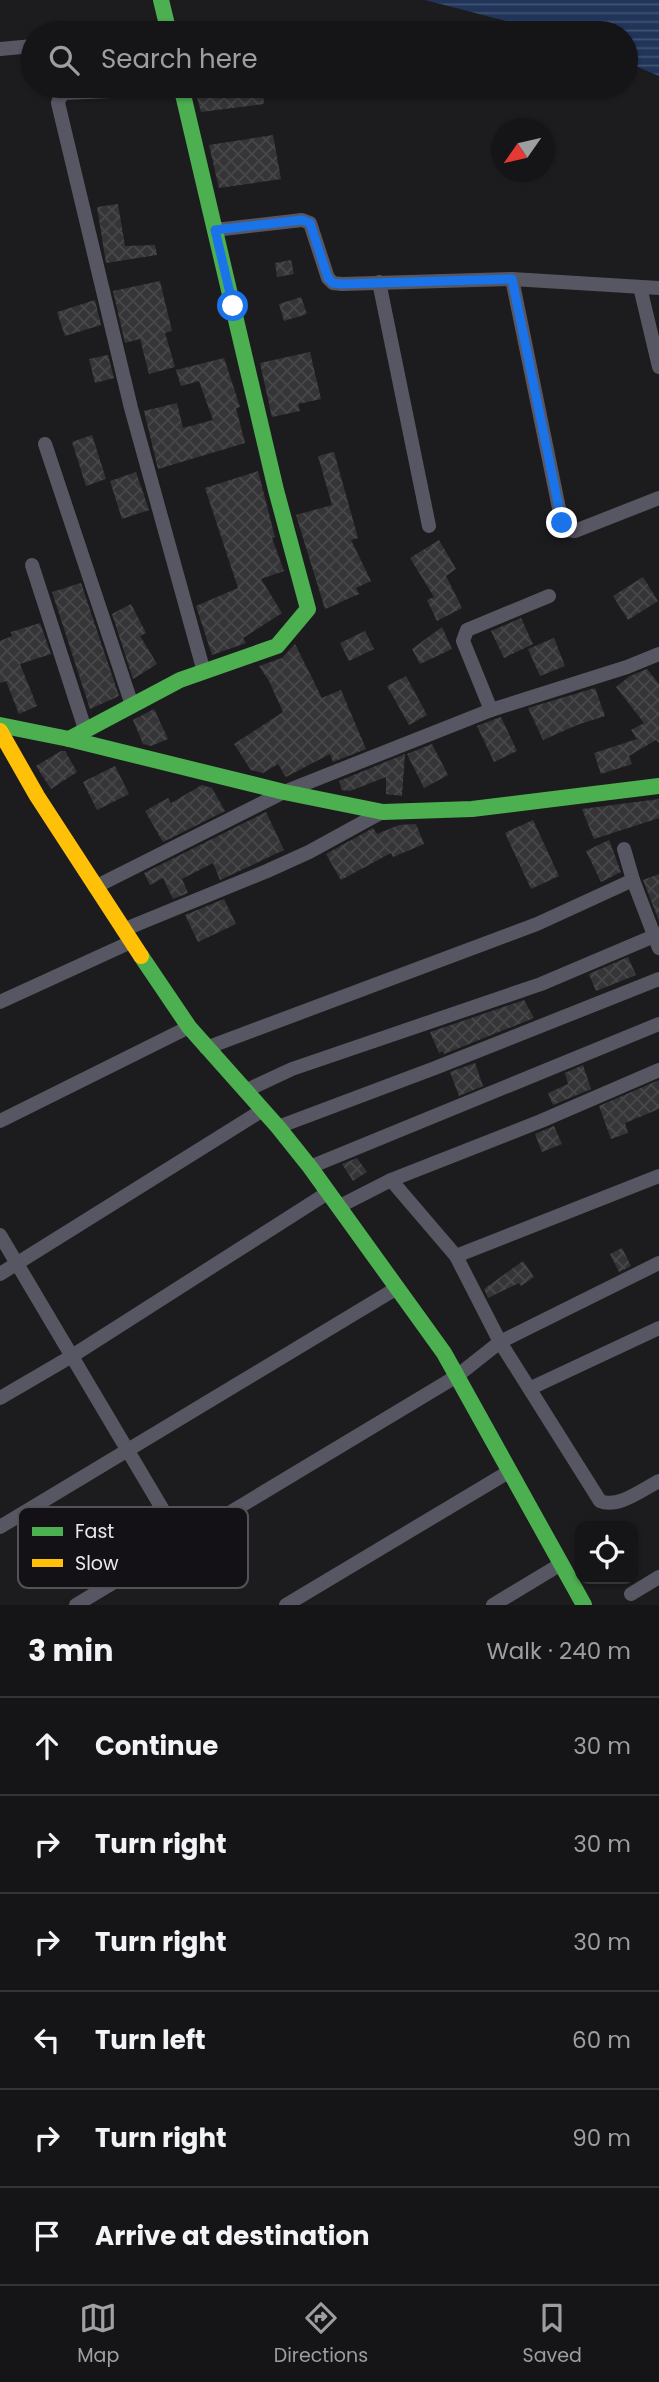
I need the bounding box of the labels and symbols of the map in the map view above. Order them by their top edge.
north arrow [491,119,554,182]
route start [217,290,248,321]
route end [546,507,577,538]
legend [18,1507,248,1588]
text: Fast [75,1518,114,1545]
text: Slow [75,1550,119,1577]

